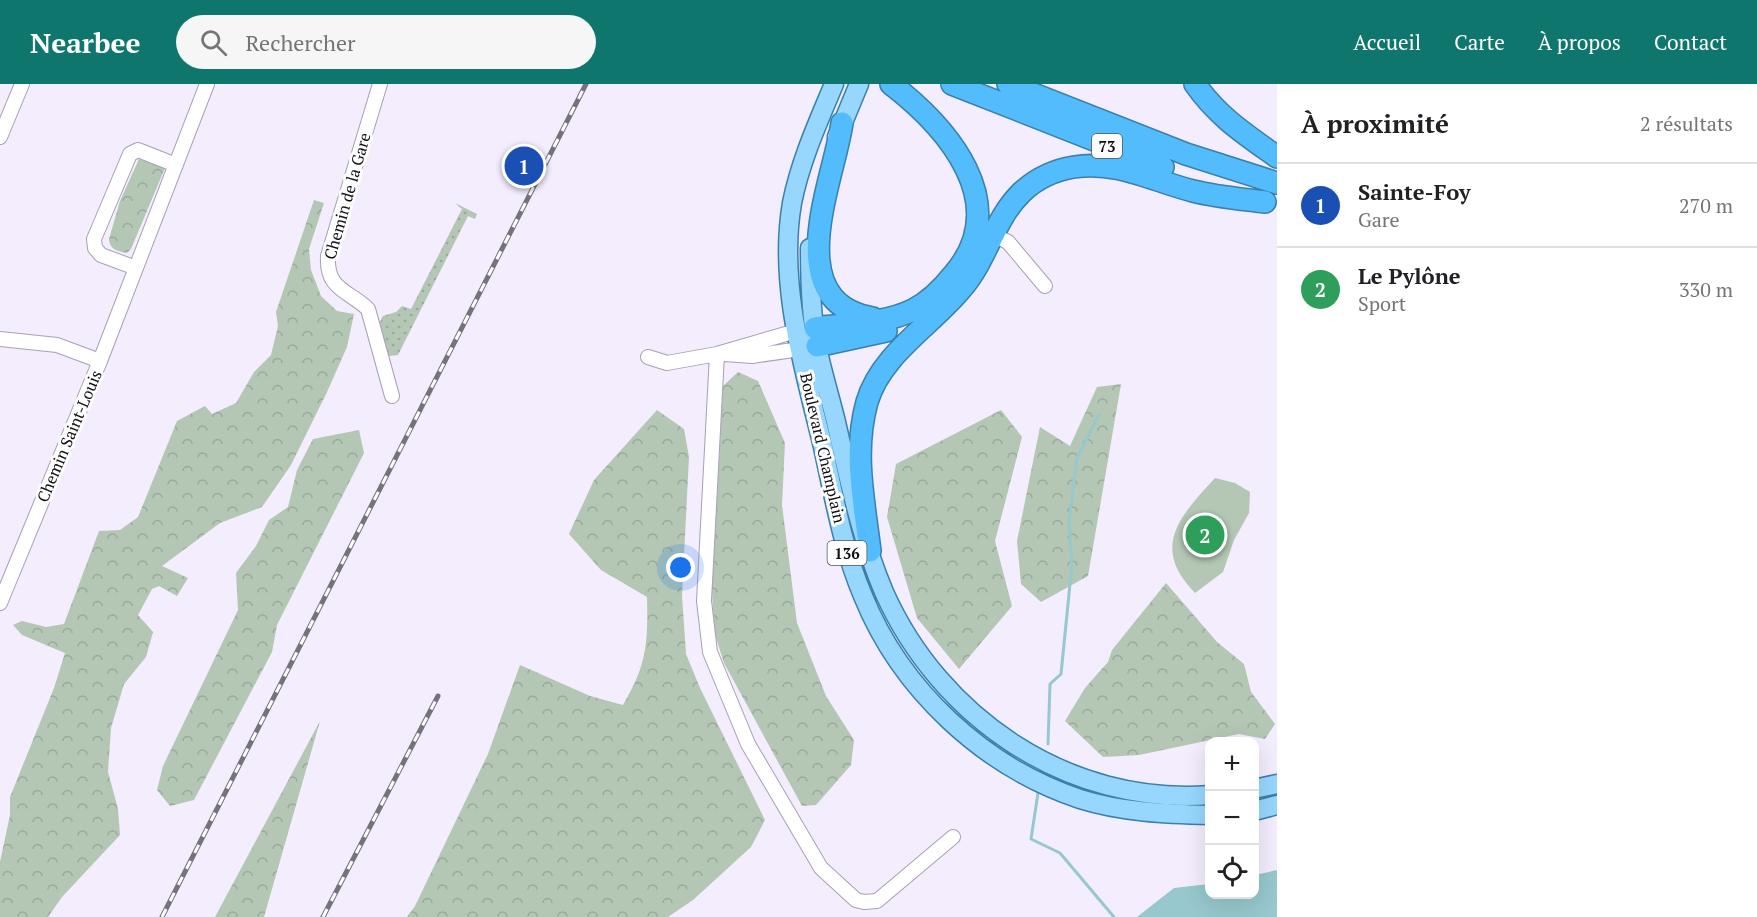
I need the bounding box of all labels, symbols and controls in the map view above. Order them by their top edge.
search box [176,15,596,69]
text: Nearbee [30,24,140,61]
icon: search [197,26,230,59]
text: Rechercher [245,28,356,57]
text: Accueil [1353,28,1421,56]
text: Carte [1454,28,1505,56]
text: À propos [1538,28,1621,56]
text: Contact [1654,28,1727,56]
text: À proximité [1301,106,1449,140]
text: 2 résultats [1640,110,1733,137]
street label: Chemin de la Gare [318,130,376,262]
road number: 73 [1092,134,1122,158]
pin: 1 [504,144,544,188]
text: Sainte-Foy [1358,177,1471,206]
text: 1 [1315,192,1326,219]
text: 270 m [1679,192,1733,219]
text: Gare [1358,206,1400,233]
text: Le Pylône [1358,261,1461,290]
text: 2 [1315,276,1326,303]
text: 330 m [1679,276,1733,303]
text: Sport [1358,290,1406,317]
street label: Chemin Saint-Louis [31,367,107,505]
street label: Boulevard Champlain [795,371,851,526]
pin: 2 [1186,512,1224,558]
road number: 136 [828,541,866,565]
your location [666,553,695,582]
map controls [1205,737,1259,899]
button: + [1205,737,1259,791]
button: − [1205,791,1259,845]
button: locate [1205,845,1259,899]

